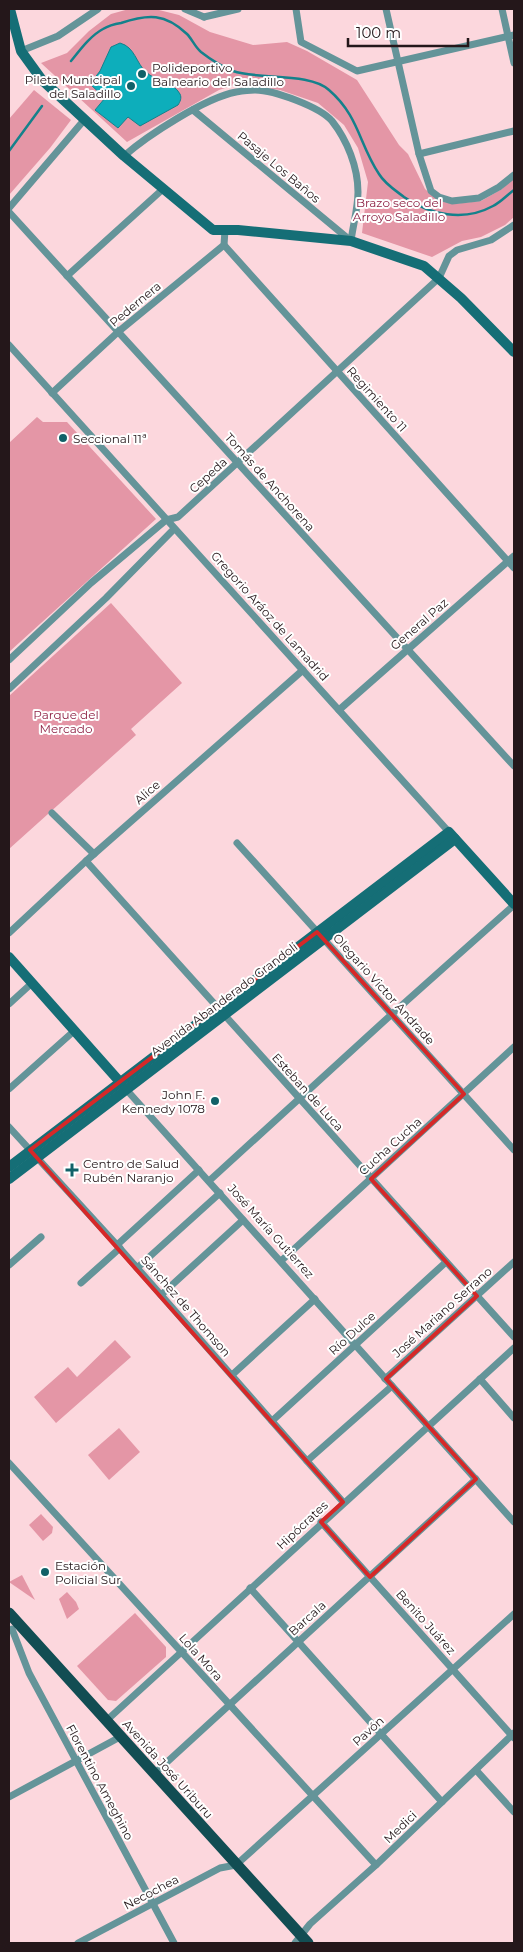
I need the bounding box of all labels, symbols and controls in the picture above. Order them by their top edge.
scale bar [348,15,468,47]
text: 100 m [356,23,401,42]
place label: Polideportivo Balneario del Saladillo [152,60,284,89]
marker: Polideportivo Balneario del Saladillo [136,68,148,80]
place label: Pileta Municipal del Saladillo [25,72,121,101]
marker: Pileta Municipal del Saladillo [125,80,137,92]
street label: Pasaje Los Baños [235,128,323,206]
park label: Brazo seco del Arroyo Saladillo [353,195,445,224]
street label: Pedernera [106,278,164,330]
street label: Regimiento 11 [344,363,410,435]
street label: Tomás de Anchorena [222,430,318,534]
place label: Seccional 11ª [73,431,147,446]
marker: Seccional 11ª [57,432,69,444]
street label: Cepeda [186,454,230,496]
street label: Gregorio Aráoz de Lamadrid [208,548,332,684]
street label: General Paz [387,595,451,653]
park label: Parque del Mercado [33,707,99,736]
street label: Alice [131,777,163,807]
street label: Olegario Victor Andrade [330,930,438,1048]
street label: Avenida Abanderado Grandoli [148,939,300,1059]
street label: Esteban de Luca [269,1050,347,1134]
place label: John F. Kennedy 1078 [122,1087,205,1116]
marker: John F. Kennedy 1078 [209,1095,221,1107]
street label: Cucha Cucha [355,1114,425,1178]
place label: Centro de Salud Rubén Naranjo [83,1156,179,1185]
marker: Centro de Salud Rubén Naranjo [65,1163,79,1177]
street label: José María Gutierrez [224,1180,317,1281]
street label: Sánchez de Thomson [138,1252,234,1360]
street label: José Mariano Serrano [388,1263,495,1361]
street label: Río Dulce [326,1308,378,1358]
street label: Hipócrates [273,1497,331,1553]
place label: Estación Policial Sur [55,1558,121,1587]
marker: Estación Policial Sur [39,1566,51,1578]
street label: Benito Juárez [393,1587,459,1657]
street label: Barcala [285,1597,329,1639]
street label: Lola Mora [176,1630,226,1684]
street label: Pavón [349,1713,387,1749]
street label: Avenida José Uriburu [120,1716,216,1822]
street label: Florentino Ameghino [63,1722,137,1842]
street label: Medici [380,1808,420,1846]
street label: Necochea [121,1871,181,1913]

